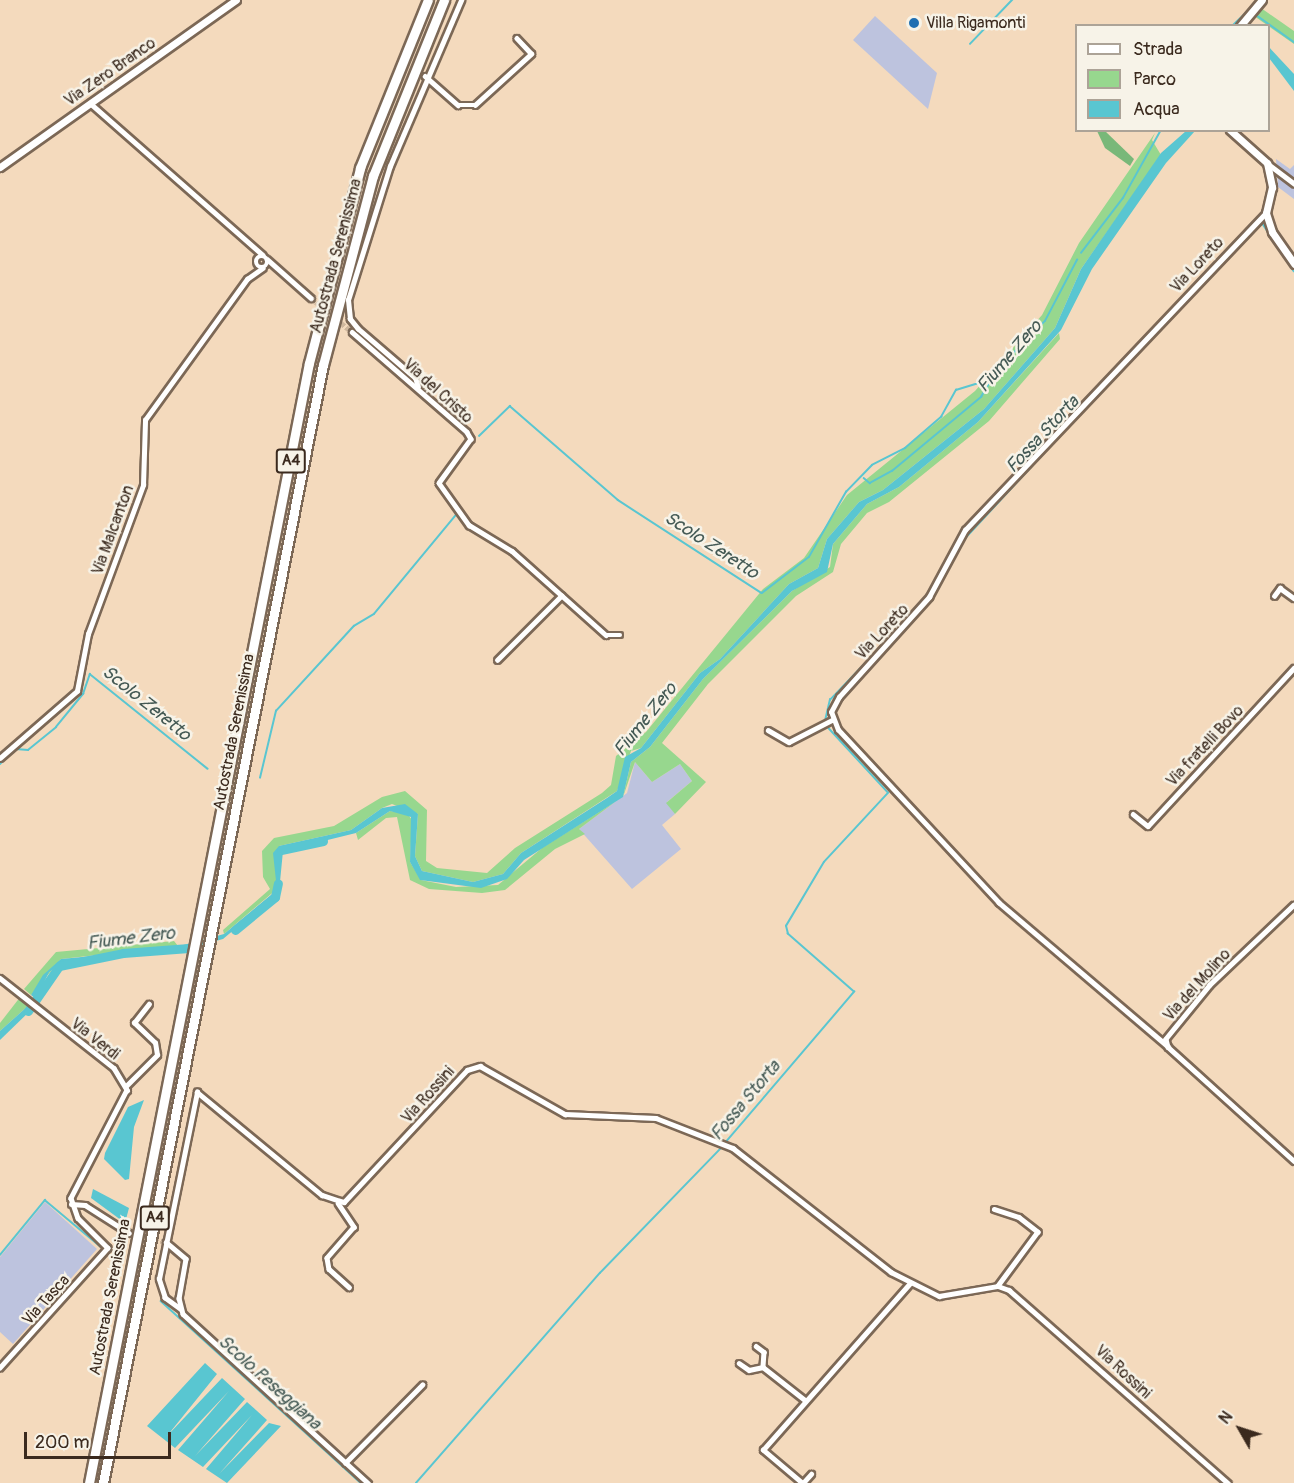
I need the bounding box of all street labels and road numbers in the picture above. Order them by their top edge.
street label: Via Zero Branco [61,33,159,111]
street label: Autostrada Serenissima [306,177,366,335]
street label: Via Loreto [1166,233,1228,297]
street label: Via del Cristo [399,355,477,427]
road number: A4 [274,449,308,473]
street label: Via Malcanton [88,483,138,577]
street label: Via Loreto [851,600,913,664]
street label: Autostrada Serenissima [209,652,259,812]
street label: Via fratelli Bovo [1162,701,1248,791]
street label: Via del Molino [1159,945,1235,1025]
street label: Via Verdi [67,1014,123,1064]
street label: Via Rossini [397,1063,459,1127]
road number: A4 [138,1206,172,1230]
street label: Autostrada Serenissima [85,1217,135,1377]
street label: Via Tasca [18,1271,74,1329]
street label: Via Rossini [1091,1341,1155,1403]

